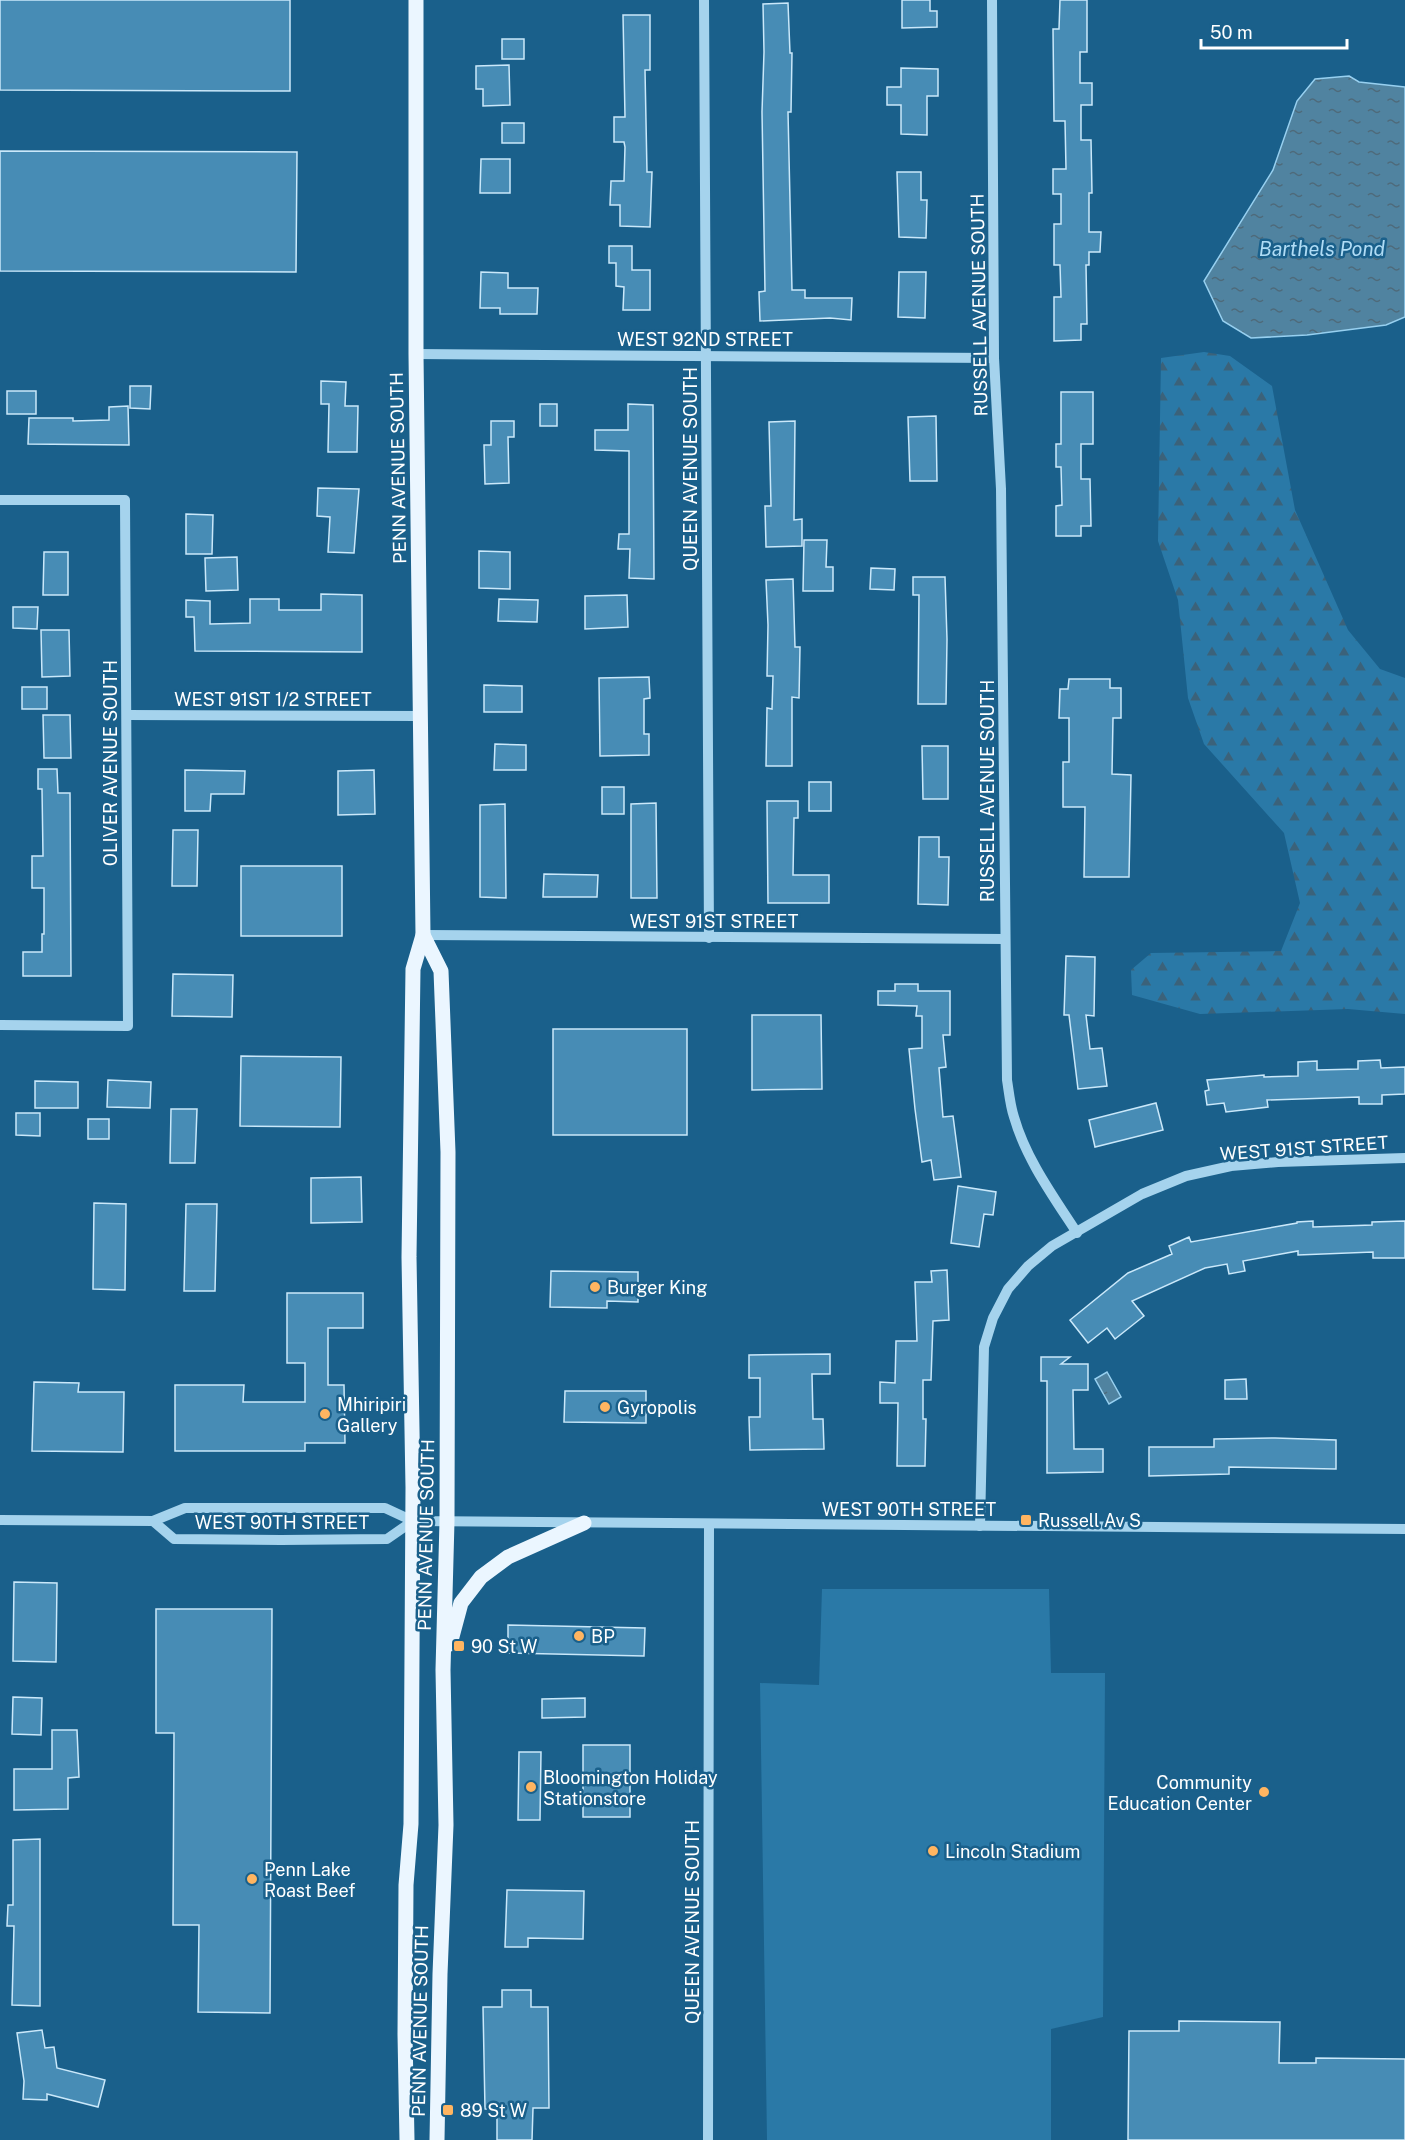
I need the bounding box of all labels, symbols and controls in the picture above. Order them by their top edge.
scale bar [1201,12,1346,50]
text: 50 m [1210,22,1253,43]
street label: RUSSELL AVENUE SOUTH [967,193,991,417]
water label: Barthels Pond [1259,237,1386,261]
street label: WEST 92ND STREET [617,329,793,350]
street label: QUEEN AVENUE SOUTH [680,367,701,571]
street label: PENN AVENUE SOUTH [386,372,410,564]
street label: OLIVER AVENUE SOUTH [100,660,121,866]
street label: RUSSELL AVENUE SOUTH [977,680,998,902]
street label: WEST 91ST 1/2 STREET [174,689,372,710]
street label: WEST 91ST STREET [630,911,799,932]
street label: WEST 91ST STREET [1219,1132,1389,1164]
place label: Burger King [607,1277,707,1298]
marker: Burger King [588,1280,602,1294]
place label: Mhiripiri Gallery [337,1394,406,1436]
place label: Gyropolis [617,1397,697,1418]
marker: Gyropolis [598,1400,612,1414]
marker: Mhiripiri Gallery [318,1407,332,1421]
street label: PENN AVENUE SOUTH [414,1439,438,1631]
street label: WEST 90TH STREET [822,1499,996,1520]
place label: Russell Av S [1038,1510,1141,1531]
street label: WEST 90TH STREET [195,1512,369,1533]
marker: Russell Av S [1019,1513,1033,1527]
place label: BP [591,1626,615,1647]
marker: BP [572,1629,586,1643]
place label: 90 St W [471,1636,537,1657]
marker: 90 St W [452,1639,466,1653]
place label: Bloomington Holiday Stationstore [543,1767,718,1809]
place label: Community Education Center [1108,1772,1252,1814]
marker: Bloomington Holiday Stationstore [524,1780,538,1794]
marker: Community Education Center [1257,1785,1271,1799]
street label: QUEEN AVENUE SOUTH [682,1820,703,2024]
place label: Lincoln Stadium [945,1841,1080,1862]
marker: Lincoln Stadium [926,1844,940,1858]
place label: Penn Lake Roast Beef [264,1859,355,1901]
marker: Penn Lake Roast Beef [245,1872,259,1886]
street label: PENN AVENUE SOUTH [408,1925,432,2117]
place label: 89 St W [460,2100,527,2121]
marker: 89 St W [441,2103,455,2117]

